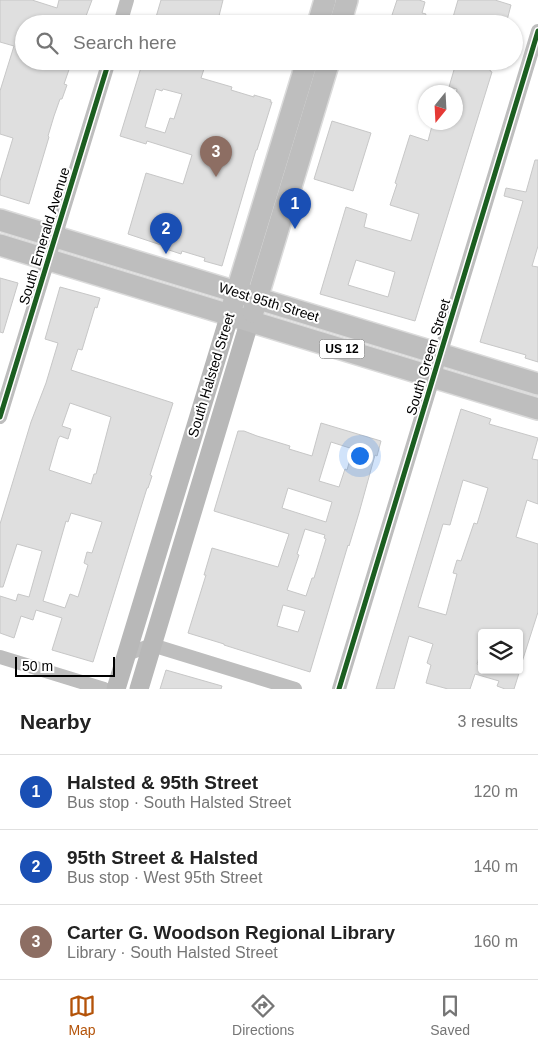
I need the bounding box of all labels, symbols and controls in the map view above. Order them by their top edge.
search box [15,15,523,70]
icon: search [33,29,61,57]
text: Search here [73,32,177,53]
north arrow [418,85,463,130]
pin: 3 [200,136,232,177]
street label: South Emerald Avenue [15,165,73,307]
pin: 1 [279,188,311,229]
pin: 2 [150,213,182,254]
street label: West 95th Street [217,279,321,325]
street label: South Green Street [403,297,453,417]
street label: South Halsted Street [184,311,238,439]
road number: US 12 [320,339,364,358]
your location [347,443,373,469]
map controls [478,629,523,674]
button: layers [478,629,523,674]
scale bar [15,654,115,677]
text: 50 m [22,658,53,674]
text: Nearby [20,710,91,733]
text: 3 results [458,713,518,730]
text: Halsted & 95th Street [67,772,258,793]
text: 1 [32,783,40,800]
text: 120 m [474,783,518,800]
text: Bus stop · South Halsted Street [67,794,291,811]
text: 95th Street & Halsted [67,847,258,868]
text: 2 [32,858,40,875]
text: 140 m [474,858,518,875]
text: Bus stop · West 95th Street [67,869,262,886]
text: Carter G. Woodson Regional Library [67,922,395,943]
text: 3 [32,933,40,950]
text: 160 m [474,933,518,950]
text: Library · South Halsted Street [67,944,278,961]
tab: Map [68,992,96,1038]
tab: Directions [232,992,294,1038]
tab: Saved [430,992,470,1038]

